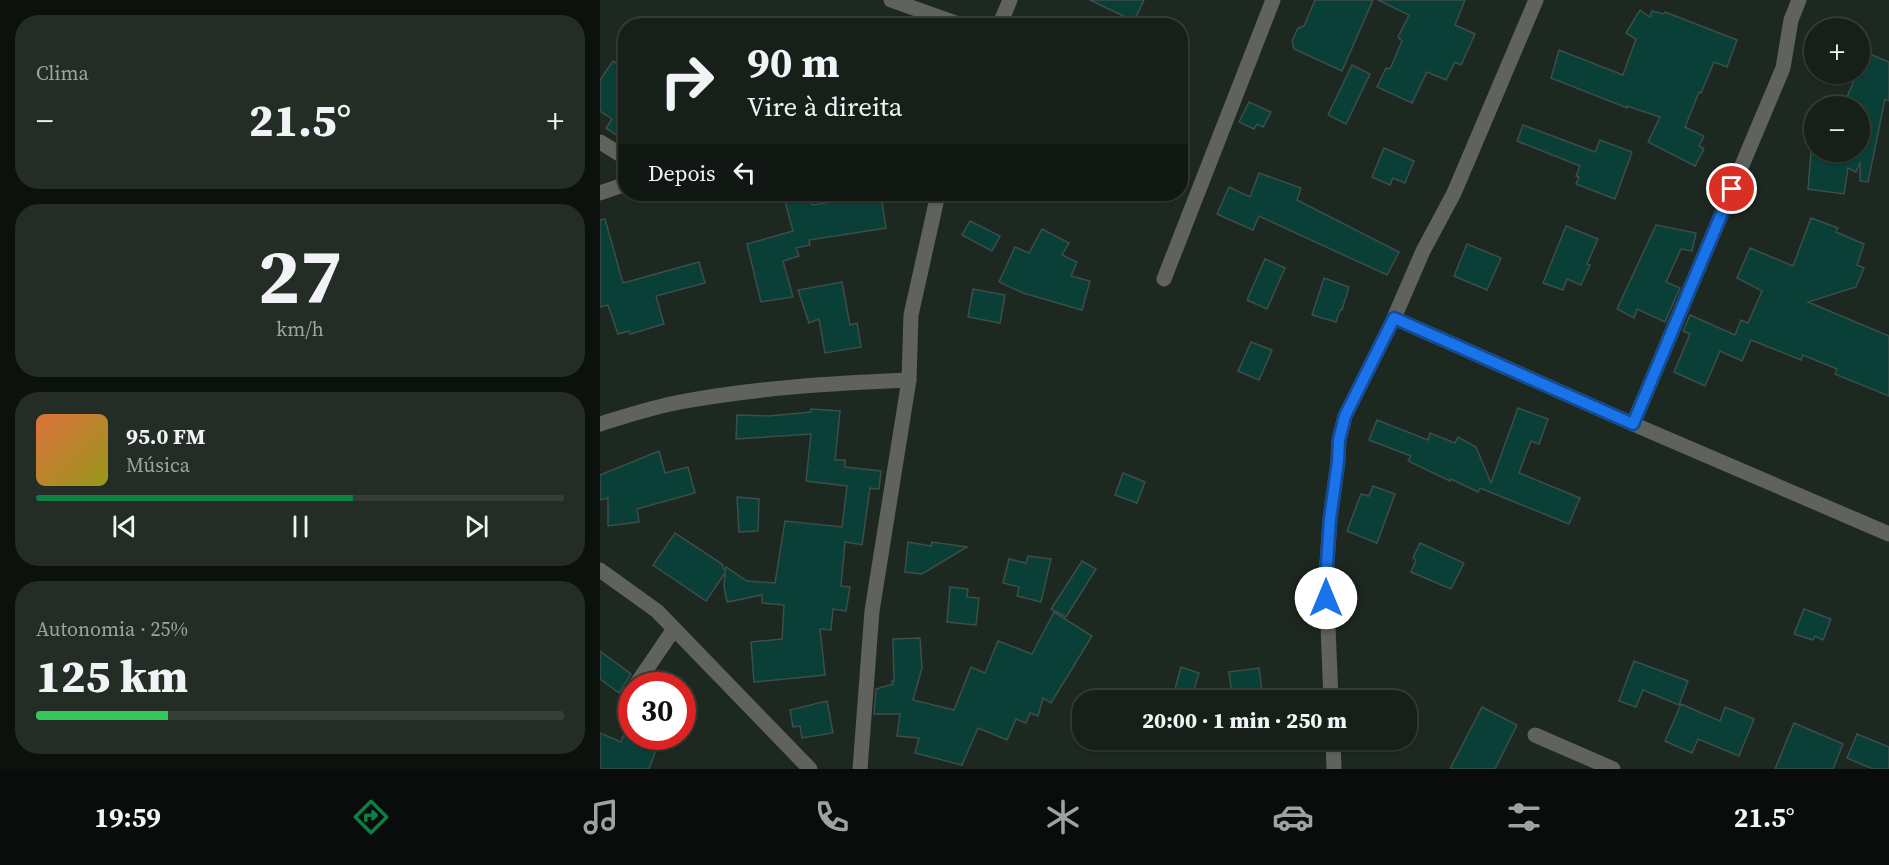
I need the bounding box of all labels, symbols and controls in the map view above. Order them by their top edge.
map controls [1804,18,1870,162]
button: + [1804,18,1870,84]
text: 90 m [747,33,840,91]
icon: right [648,42,726,120]
text: Clima [36,59,89,87]
text: Vire à direita [747,88,903,125]
text: 21.5° [249,89,351,151]
button: − [1804,96,1870,162]
text: − [36,98,54,143]
text: + [547,98,564,143]
icon: left [728,156,761,189]
text: Depois [648,158,716,188]
pin [1706,163,1757,214]
icon: arrive [1715,172,1748,205]
text: 27 [258,222,342,329]
text: km/h [276,315,324,343]
text: 95.0 FM [126,421,205,451]
text: Música [126,451,190,479]
icon: previous [108,510,141,543]
icon: pause [284,510,317,543]
icon: next [460,510,493,543]
position arrow [1294,566,1358,630]
text: Autonomia · 25% [36,615,188,643]
text: 125 km [36,645,188,707]
speed limit sign: 30 [618,672,696,750]
text: 20:00 · 1 min · 250 m [1142,705,1347,735]
icon: directions [350,796,392,838]
icon: music [580,796,622,838]
icon: phone [811,796,853,838]
icon: climate [1042,796,1084,838]
icon: car [1272,796,1314,838]
icon: filters [1503,796,1545,838]
text: 19:59 [94,799,161,836]
text: 21.5° [1734,799,1795,836]

